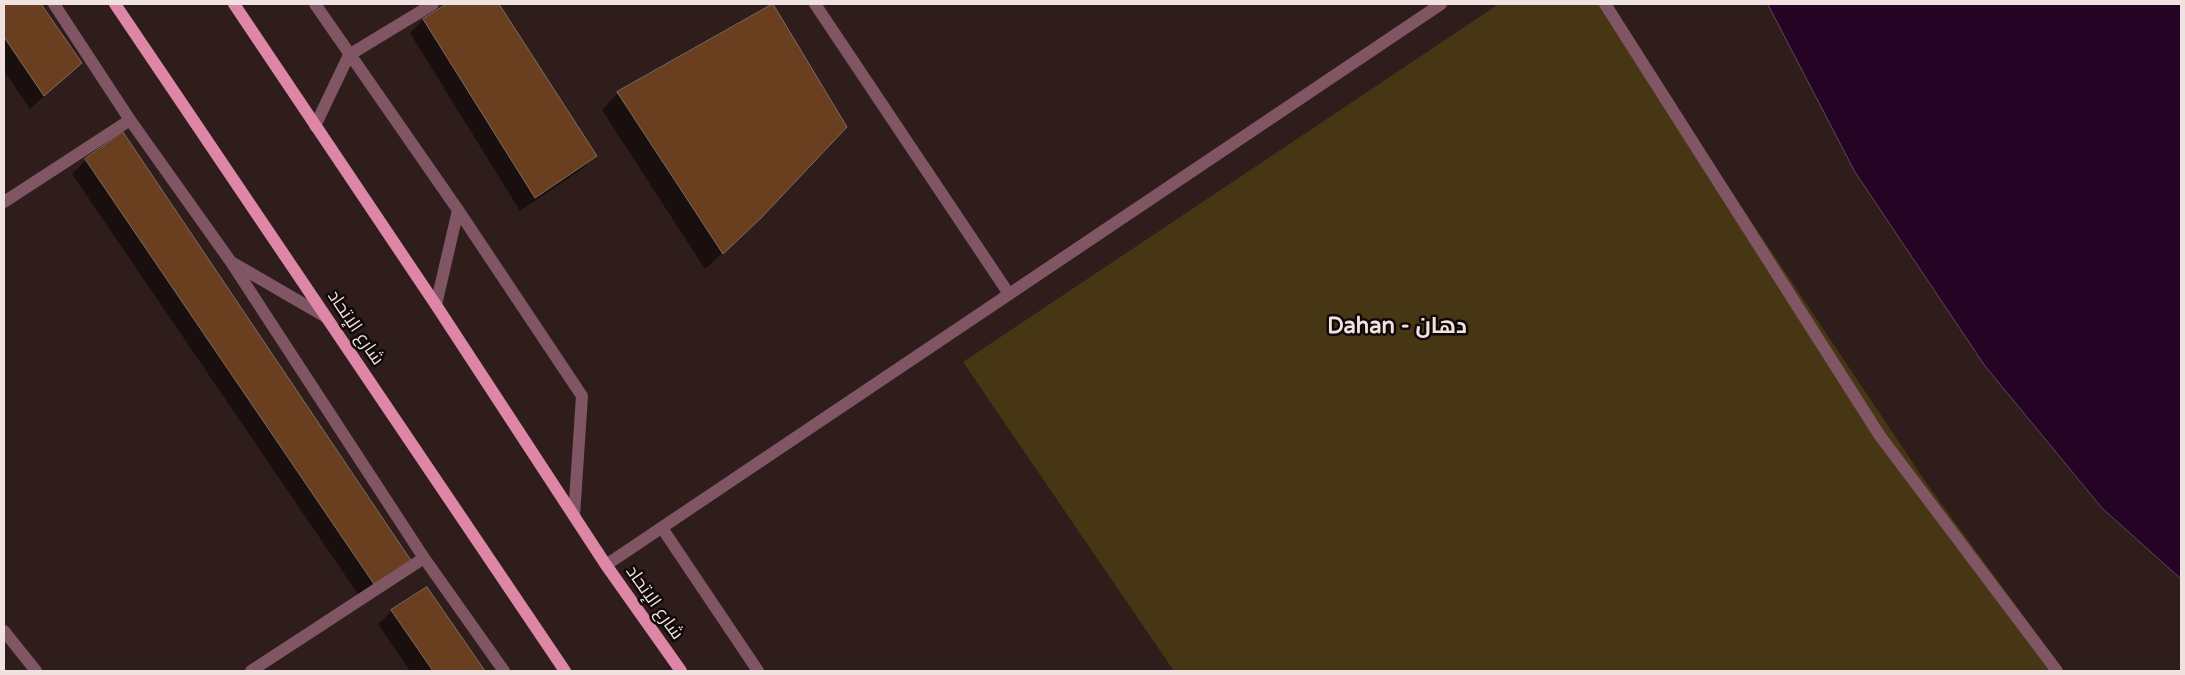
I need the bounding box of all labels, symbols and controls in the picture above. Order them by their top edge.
street label: شارع الإتحاد [322,286,388,370]
district label: Dahan - دهان [1327,314,1467,340]
street label: شارع الإتحاد [621,562,687,644]

